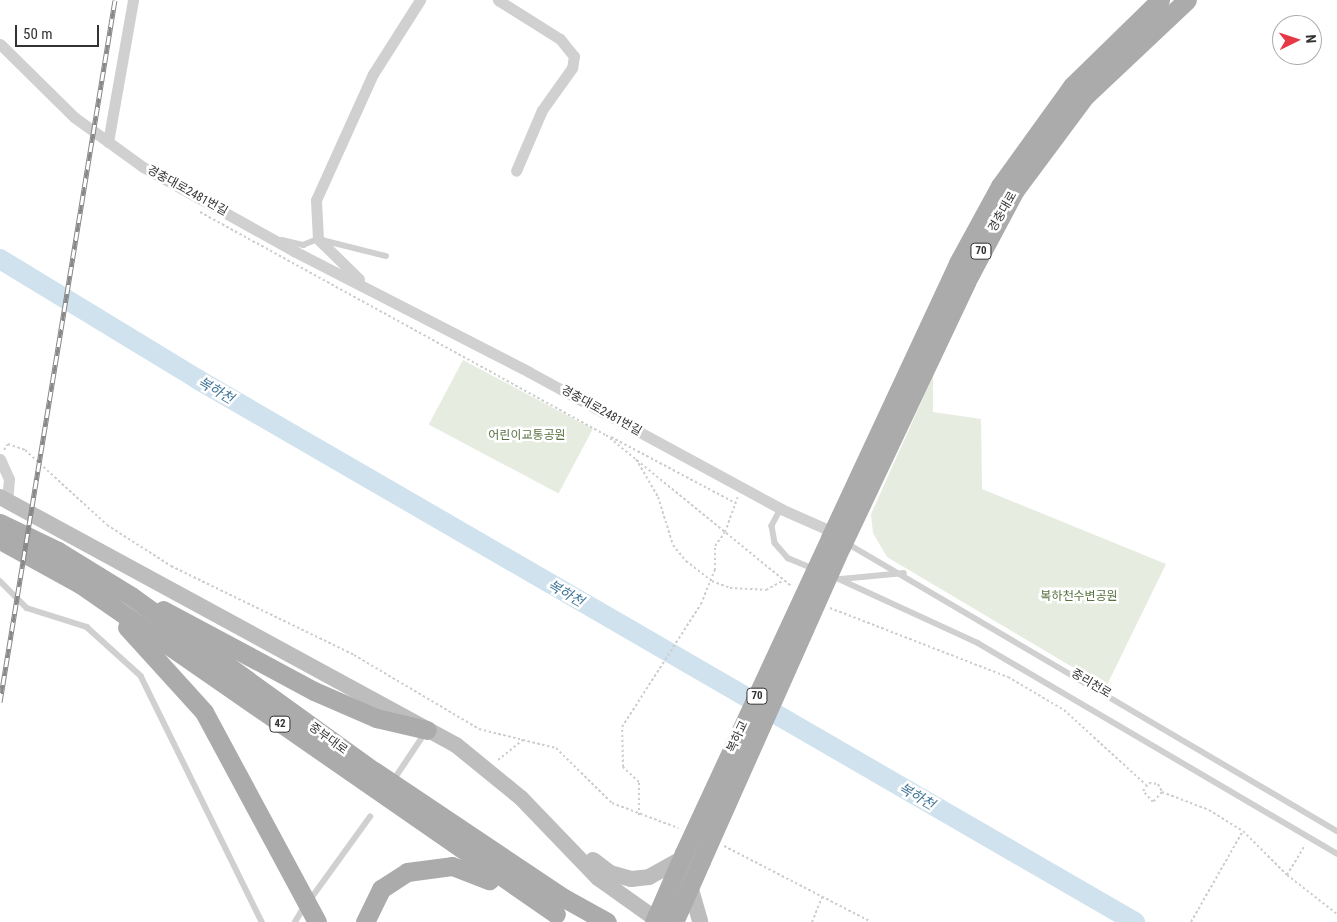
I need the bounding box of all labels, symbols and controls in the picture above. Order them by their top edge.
scale bar [18,15,101,47]
north arrow [1272,15,1322,65]
text: 50 m [23,25,53,43]
text: N [1303,34,1319,44]
street label: 경충대로2481번길 [144,163,230,219]
street label: 경충대로 [986,189,1020,235]
road number: 70 [970,242,992,260]
water label: 복하천 [195,373,237,407]
street label: 경충대로2481번길 [558,383,644,439]
park label: 어린이교통공원 [488,429,566,443]
water label: 복하천 [545,576,587,610]
park label: 복하천수변공원 [1040,590,1118,604]
street label: 중리천로 [1068,666,1114,702]
road number: 70 [746,688,768,704]
road number: 42 [269,716,291,732]
street label: 복하교 [724,719,752,755]
street label: 중부대로 [306,720,350,758]
water label: 복하천 [896,779,938,813]

